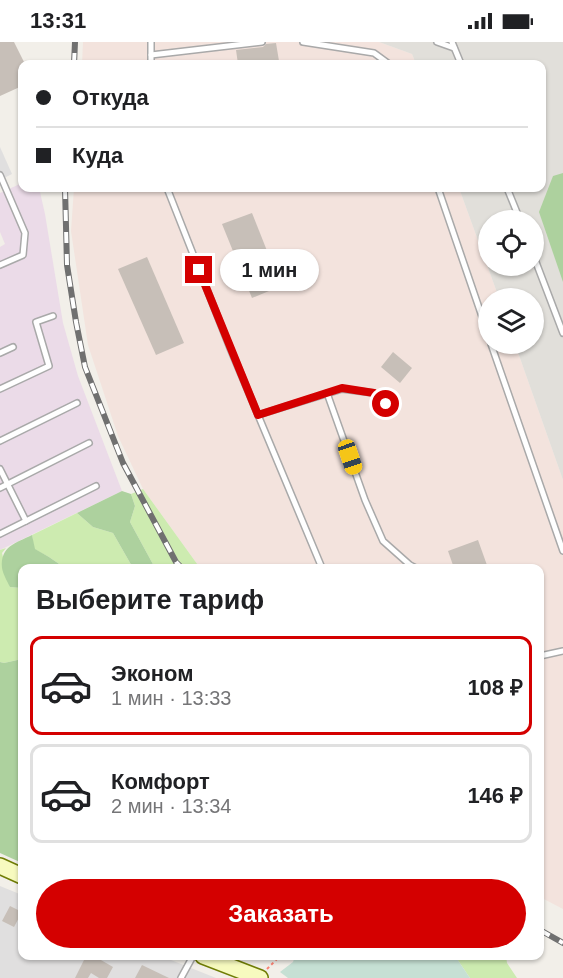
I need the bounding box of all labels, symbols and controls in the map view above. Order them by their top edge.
text: 13:31 [30,8,86,33]
text: Откуда [72,85,149,110]
text: Куда [72,143,123,168]
map controls [478,210,544,354]
button: locate [478,210,544,276]
callout: 1 мин [220,249,319,291]
route end [185,256,212,283]
text: 1 мин [242,259,297,281]
button: layers [478,288,544,354]
route start [372,390,399,417]
car [336,437,364,477]
text: Выберите тариф [36,585,264,615]
icon: car [39,659,93,713]
text: Эконом [111,661,194,686]
text: 108 ₽ [467,675,523,700]
text: 1 мин · 13:33 [111,687,231,709]
icon: car [39,767,93,821]
text: Комфорт [111,769,210,794]
text: 146 ₽ [467,783,523,808]
text: 2 мин · 13:34 [111,795,231,817]
button: Заказать [36,879,526,948]

